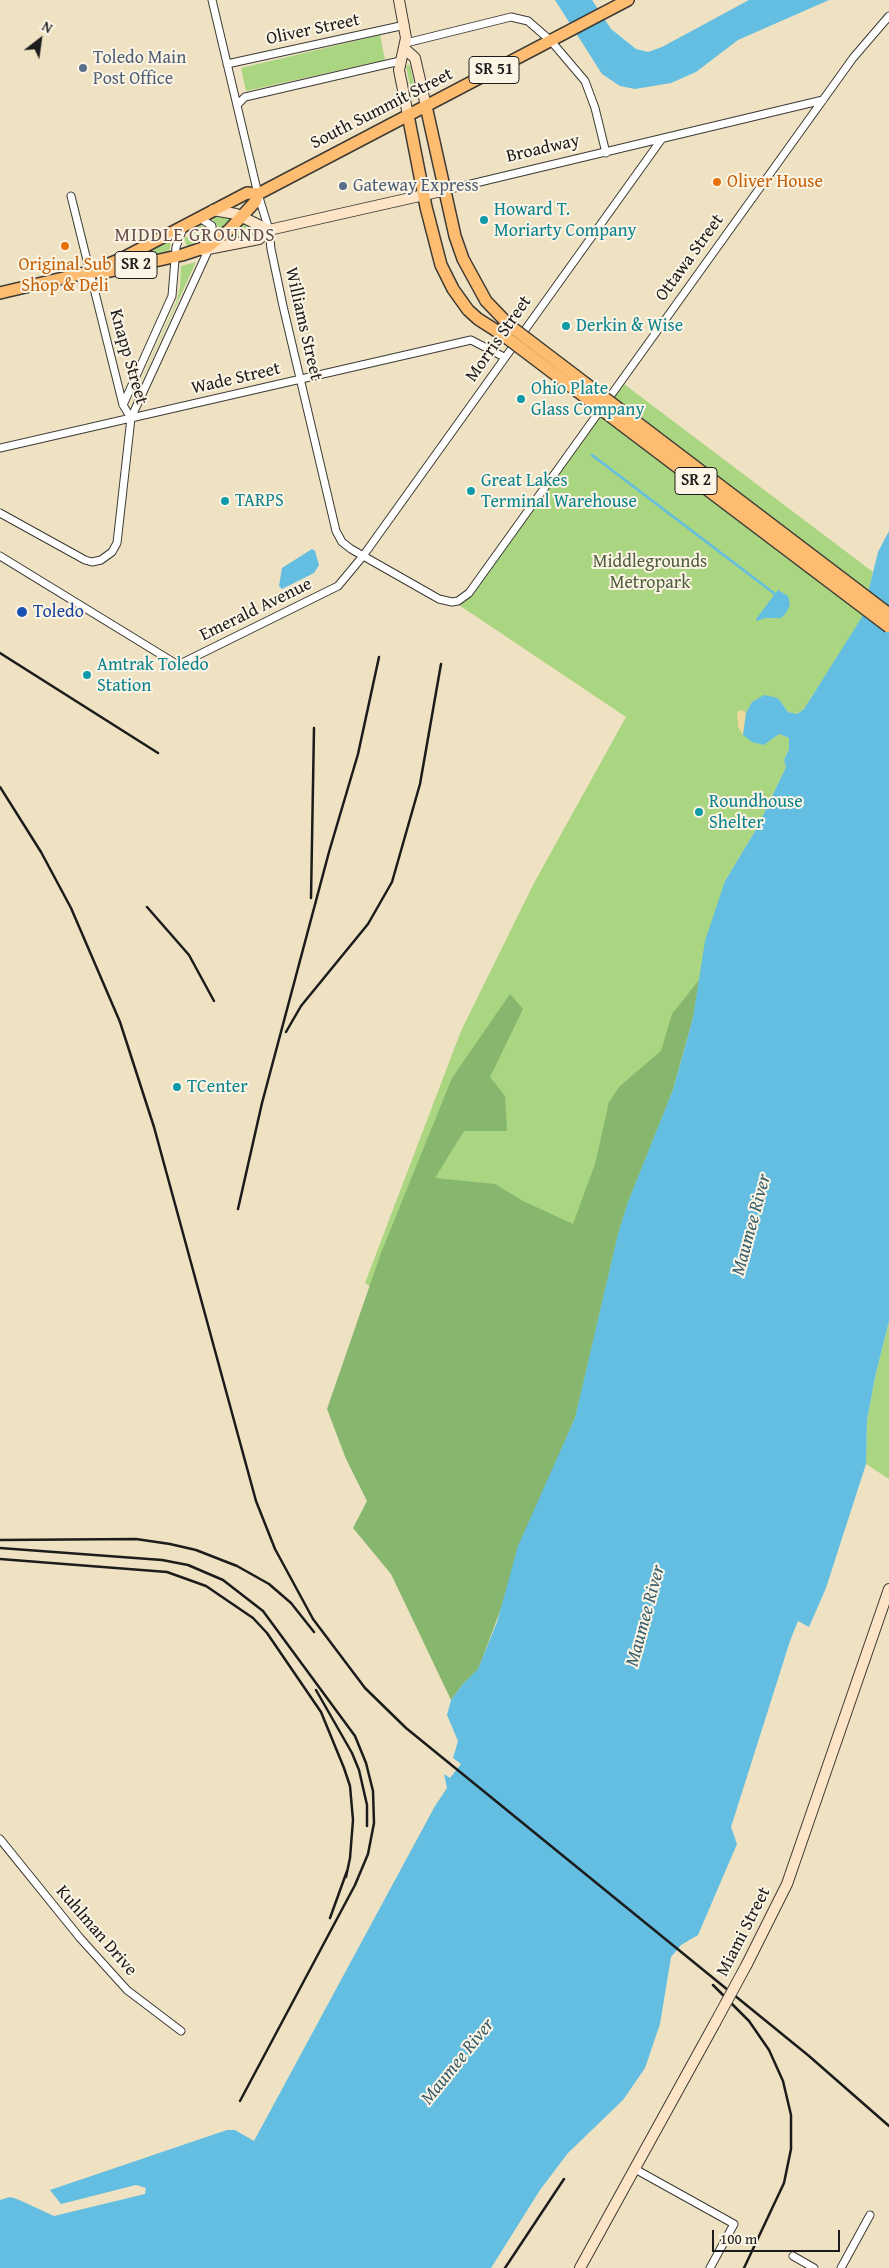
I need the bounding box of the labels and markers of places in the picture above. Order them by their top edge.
place label: Toledo Main Post Office [93,47,186,90]
marker: Toledo Main Post Office [77,62,89,74]
place label: Oliver House [727,171,823,193]
place label: Gateway Express [353,175,479,197]
marker: Oliver House [711,176,723,188]
marker: Gateway Express [337,180,349,192]
place label: Howard T. Moriarty Company [494,199,637,242]
marker: Howard T. Moriarty Company [478,214,490,226]
marker: Original Sub Shop & Deli [59,240,71,252]
place label: Original Sub Shop & Deli [19,254,111,296]
place label: Derkin & Wise [576,315,683,337]
marker: Derkin & Wise [560,320,572,332]
place label: Ohio Plate Glass Company [531,378,644,420]
marker: Ohio Plate Glass Company [515,393,527,405]
place label: Great Lakes Terminal Warehouse [481,470,637,512]
marker: Great Lakes Terminal Warehouse [465,485,477,497]
place label: TARPS [235,490,284,512]
marker: TARPS [219,495,231,507]
place label: Toledo [33,601,84,623]
marker: Toledo [15,605,29,619]
place label: Amtrak Toledo Station [97,654,209,696]
marker: Amtrak Toledo Station [81,669,93,681]
place label: Roundhouse Shelter [709,791,803,834]
marker: Roundhouse Shelter [693,806,705,818]
place label: TCenter [187,1076,248,1098]
marker: TCenter [171,1081,183,1093]

